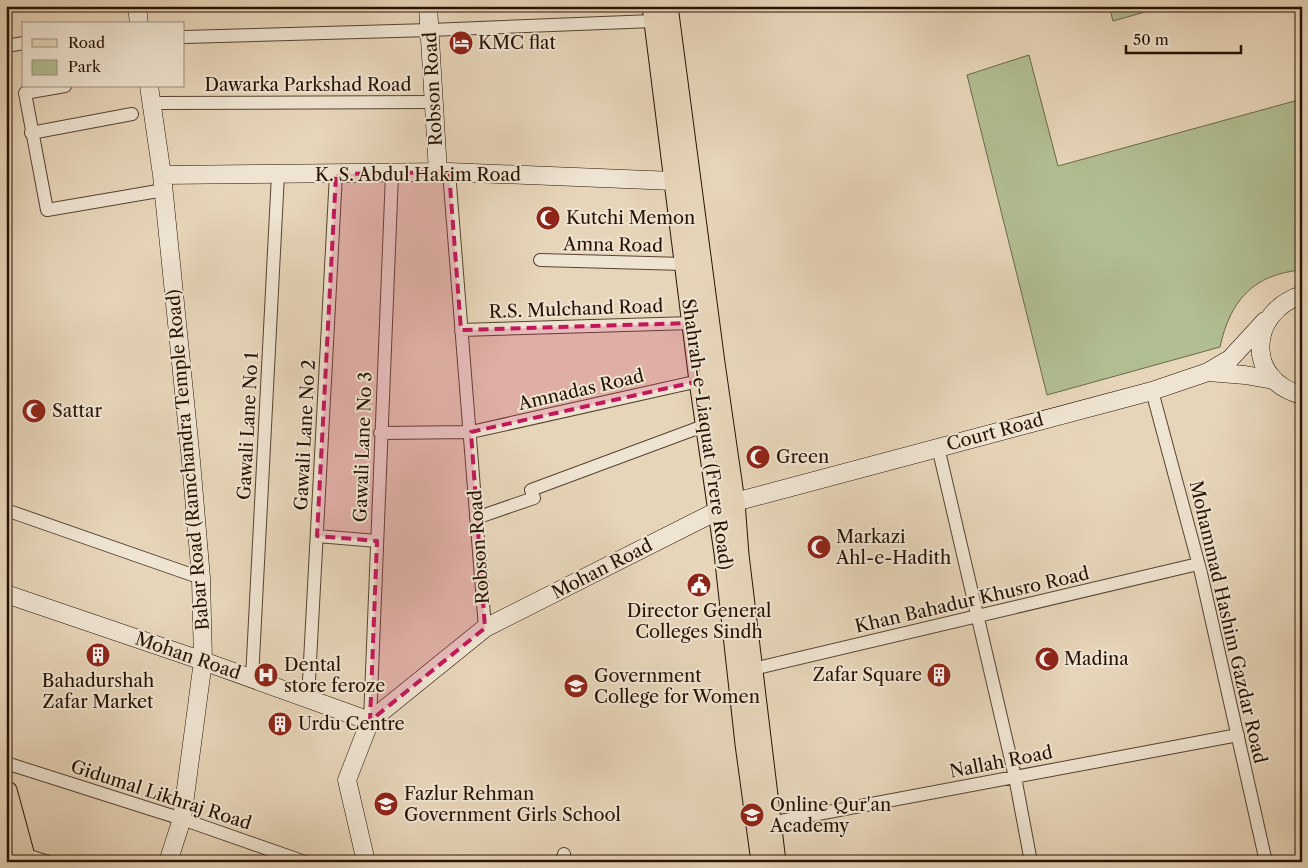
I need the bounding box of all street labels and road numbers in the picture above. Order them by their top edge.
street label: Robson Road [419,31,447,147]
street label: Dawarka Parkshad Road [204,74,412,96]
street label: K. S. Abdul Hakim Road [315,164,521,186]
street label: Amna Road [562,233,663,257]
street label: Babar Road (Ramchandra Temple Road) [162,289,214,631]
street label: R.S. Mulchand Road [488,295,664,323]
street label: Shahrah-e-Liaquat (Frere Road) [677,297,737,571]
street label: Gawali Lane No 1 [233,351,263,501]
street label: Gawali Lane No 2 [290,359,320,511]
street label: Amnadas Road [515,365,646,415]
street label: Gawali Lane No 3 [349,371,377,523]
street label: Court Road [944,409,1046,455]
street label: Mohammad Hashim Gazdar Road [1185,478,1271,766]
street label: Robson Road [464,489,494,605]
street label: Mohan Road [548,534,656,604]
street label: Khan Bahadur Khusro Road [853,562,1091,638]
street label: Mohan Road [132,628,244,684]
street label: Nallah Road [948,741,1055,783]
street label: Gidumal Likhraj Road [68,755,254,835]

